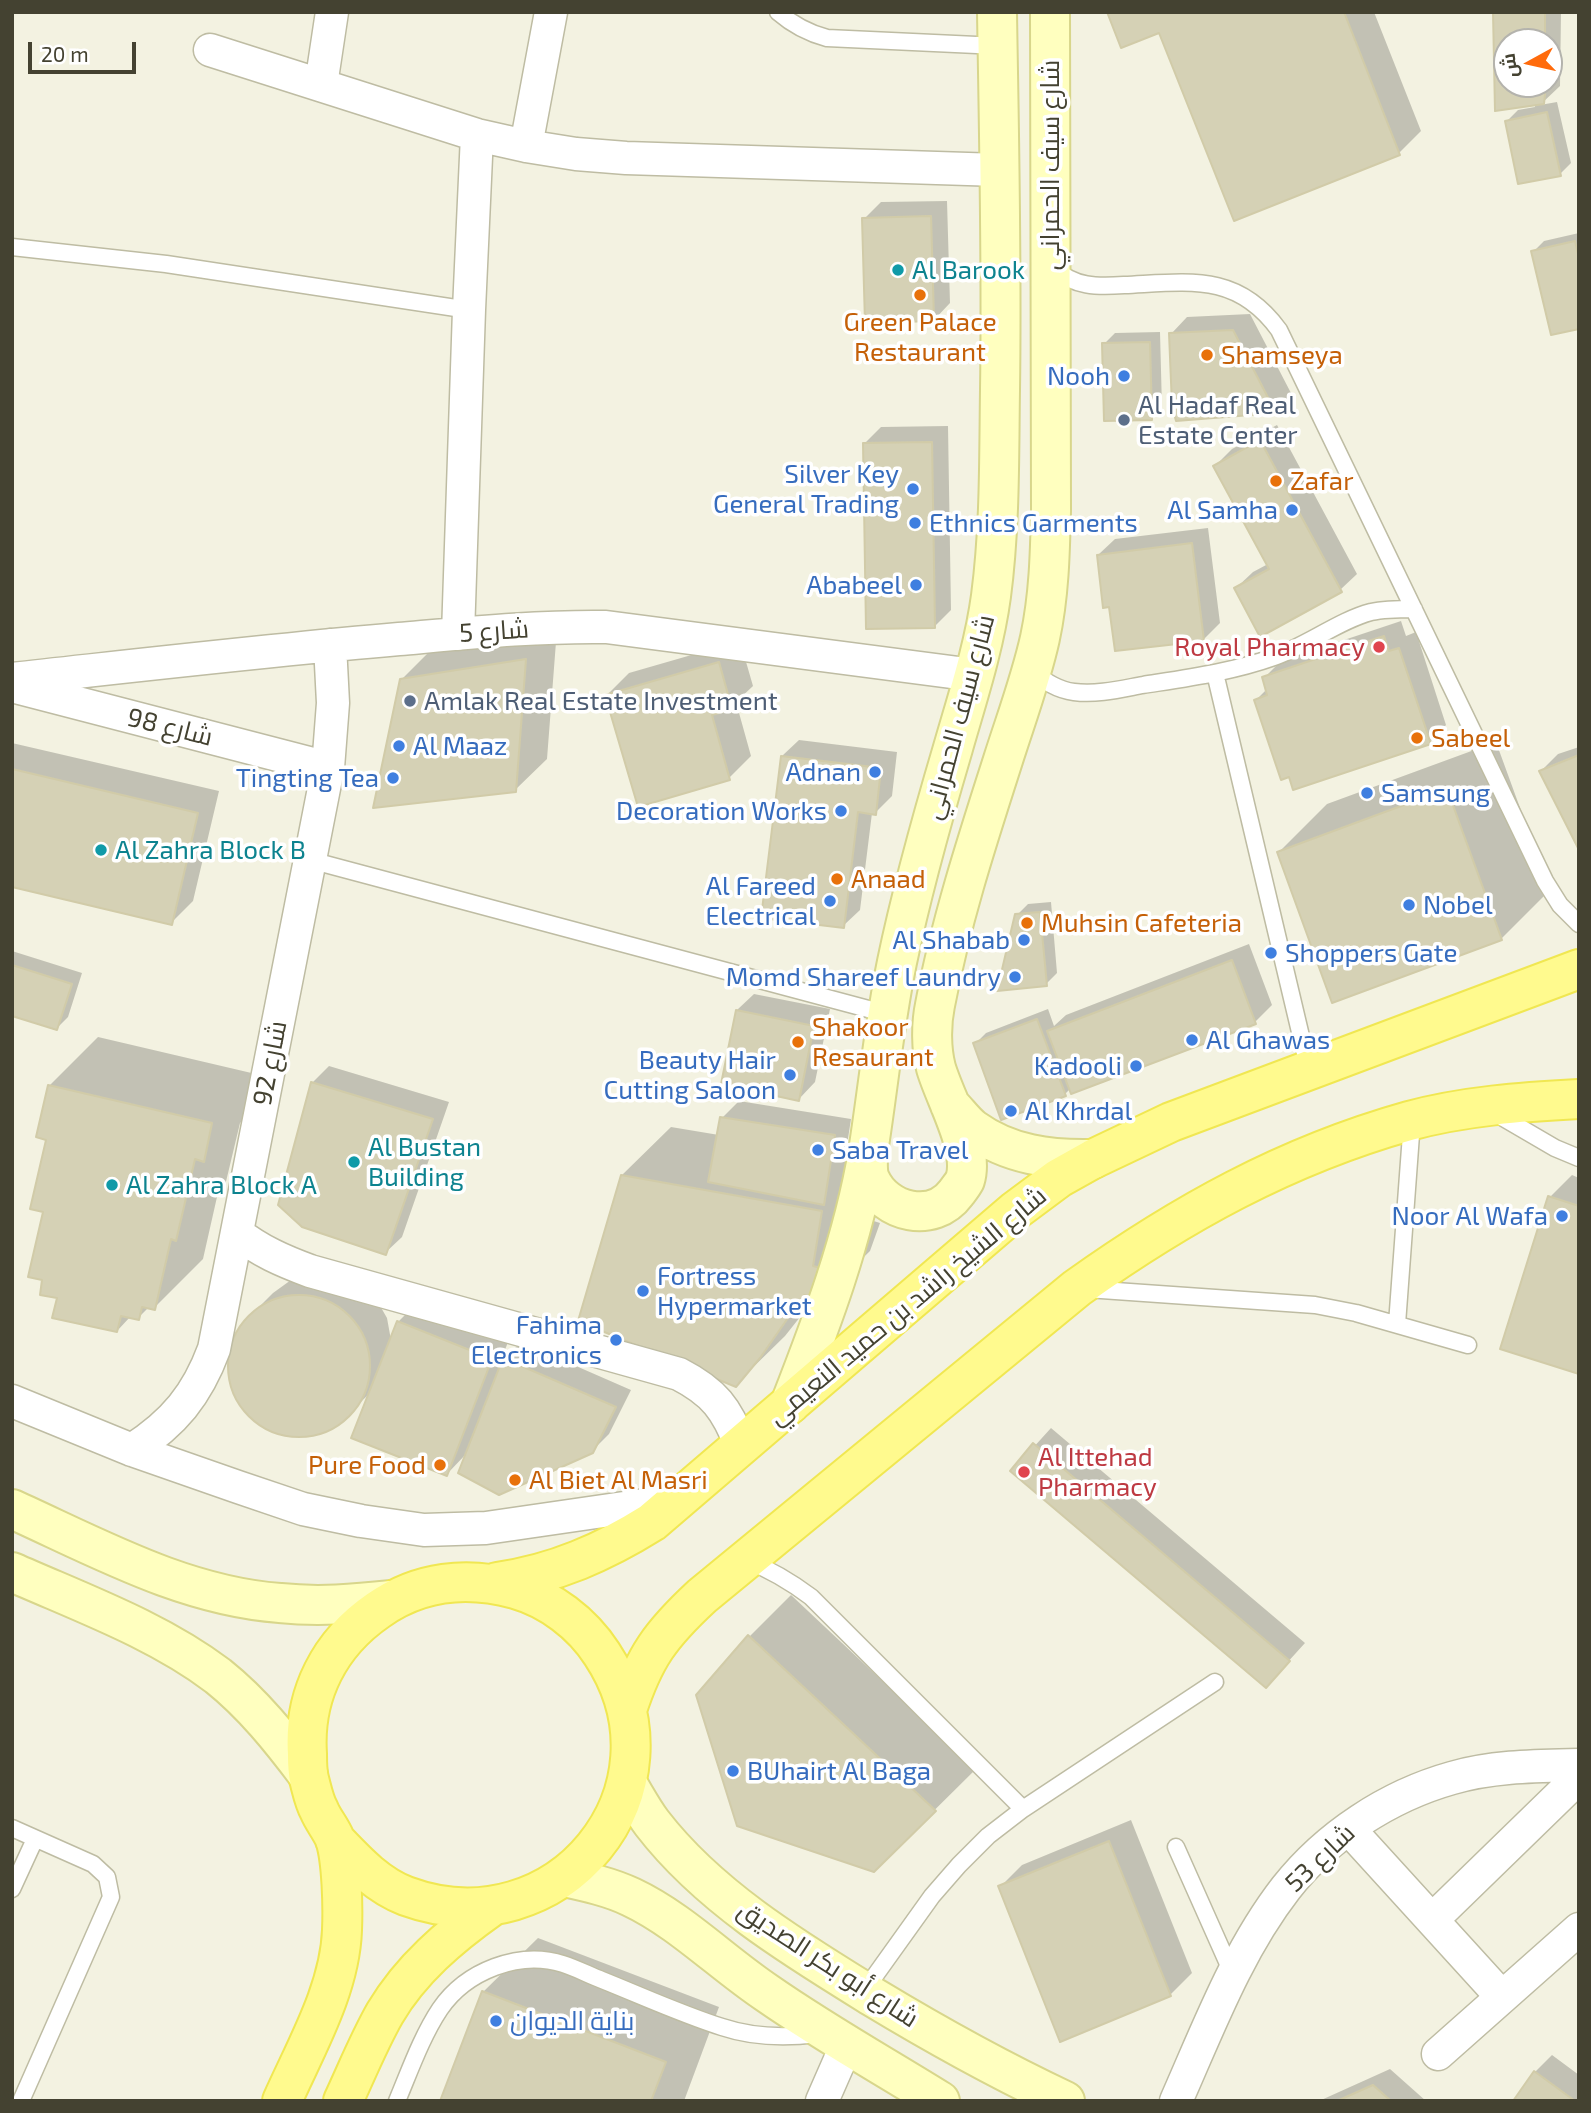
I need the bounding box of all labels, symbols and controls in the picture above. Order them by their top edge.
scale bar [32,28,140,72]
north arrow [1493,28,1563,98]
text: 20 m [41,41,89,66]
text: ش [1496,52,1522,79]
street label: شارع سيف الحمراني [1034,60,1066,270]
place label: Al Barook [912,254,1025,286]
marker: Al Barook [890,262,906,278]
marker: Green Palace Restaurant [912,287,928,303]
place label: Green Palace Restaurant [843,306,997,368]
place label: Shamseya [1221,339,1343,371]
marker: Shamseya [1199,347,1215,363]
place label: Nooh [1047,360,1110,392]
marker: Nooh [1116,368,1132,384]
place label: Al Hadaf Real Estate Center [1138,389,1298,450]
marker: Al Hadaf Real Estate Center [1116,412,1132,428]
place label: Silver Key General Trading [713,458,899,520]
place label: Zafar [1290,465,1354,497]
marker: Zafar [1268,473,1284,489]
marker: Silver Key General Trading [905,481,921,497]
place label: Al Samha [1167,494,1278,526]
marker: Al Samha [1284,502,1300,518]
place label: Ethnics Garments [929,507,1138,539]
marker: Ethnics Garments [907,515,923,531]
place label: Ababeel [806,569,902,601]
marker: Ababeel [908,577,924,593]
street label: شارع سيف الحمراني [917,611,1001,823]
street label: شارع 5 [458,613,530,649]
place label: Royal Pharmacy [1174,631,1365,663]
marker: Royal Pharmacy [1371,639,1387,655]
place label: Amlak Real Estate Investment [424,685,778,717]
marker: Amlak Real Estate Investment [402,693,418,709]
street label: شارع 98 [124,701,216,753]
place label: Sabeel [1431,722,1510,754]
place label: Al Maaz [413,730,507,762]
marker: Sabeel [1409,730,1425,746]
marker: Al Maaz [391,738,407,754]
place label: Adnan [785,756,861,788]
place label: Tingting Tea [236,762,379,794]
marker: Adnan [867,764,883,780]
marker: Tingting Tea [385,770,401,786]
place label: Samsung [1381,777,1490,809]
marker: Samsung [1359,785,1375,801]
place label: Decoration Works [616,795,827,827]
marker: Decoration Works [833,803,849,819]
place label: Al Zahra Block B [115,834,306,866]
marker: Al Zahra Block B [93,842,109,858]
place label: Anaad [851,863,926,895]
place label: Al Fareed Electrical [706,870,816,931]
marker: Anaad [829,871,845,887]
place label: Nobel [1423,889,1493,921]
marker: Al Fareed Electrical [822,893,838,909]
marker: Nobel [1401,897,1417,913]
place label: Muhsin Cafeteria [1041,907,1242,939]
marker: Muhsin Cafeteria [1019,915,1035,931]
place label: Al Shabab [892,924,1010,956]
marker: Al Shabab [1016,932,1032,948]
place label: Shoppers Gate [1285,937,1457,969]
marker: Shoppers Gate [1263,945,1279,961]
place label: Momd Shareef Laundry [726,961,1001,993]
marker: Momd Shareef Laundry [1007,969,1023,985]
place label: Shakoor Resaurant [812,1011,934,1072]
street label: شارع 92 [247,1018,293,1108]
place label: Al Ghawas [1206,1024,1330,1056]
marker: Al Ghawas [1184,1032,1200,1048]
marker: Shakoor Resaurant [790,1034,806,1050]
place label: Beauty Hair Cutting Saloon [603,1044,776,1106]
place label: Kadooli [1034,1050,1122,1082]
marker: Kadooli [1128,1058,1144,1074]
marker: Beauty Hair Cutting Saloon [782,1067,798,1083]
place label: Al Khrdal [1025,1095,1132,1127]
marker: Al Khrdal [1003,1103,1019,1119]
place label: Al Bustan Building [368,1131,481,1192]
place label: Saba Travel [832,1134,968,1166]
marker: Saba Travel [810,1142,826,1158]
marker: Al Bustan Building [346,1154,362,1170]
place label: Al Zahra Block A [126,1169,317,1201]
marker: Al Zahra Block A [104,1177,120,1193]
street label: شارع الشيخ راشد بن حميد النعيمي [761,1180,1053,1432]
place label: Noor Al Wafa [1391,1200,1548,1232]
marker: Noor Al Wafa [1554,1208,1570,1224]
place label: Fortress Hypermarket [657,1260,812,1322]
marker: Fortress Hypermarket [635,1283,651,1299]
place label: Fahima Electronics [471,1309,602,1370]
marker: Fahima Electronics [608,1332,624,1348]
place label: Al Ittehad Pharmacy [1038,1441,1157,1502]
place label: Pure Food [308,1449,426,1481]
marker: Pure Food [432,1457,448,1473]
place label: Al Biet Al Masri [529,1464,708,1496]
marker: Al Ittehad Pharmacy [1016,1464,1032,1480]
marker: Al Biet Al Masri [507,1472,523,1488]
place label: BUhairt Al Baga [747,1755,931,1787]
marker: BUhairt Al Baga [725,1763,741,1779]
street label: شارع 53 [1279,1817,1361,1899]
street label: شارع أبو بكر الصديق [732,1894,924,2034]
place label: بناية الديوان [510,2005,634,2037]
marker: بناية الديوان [488,2013,504,2029]

